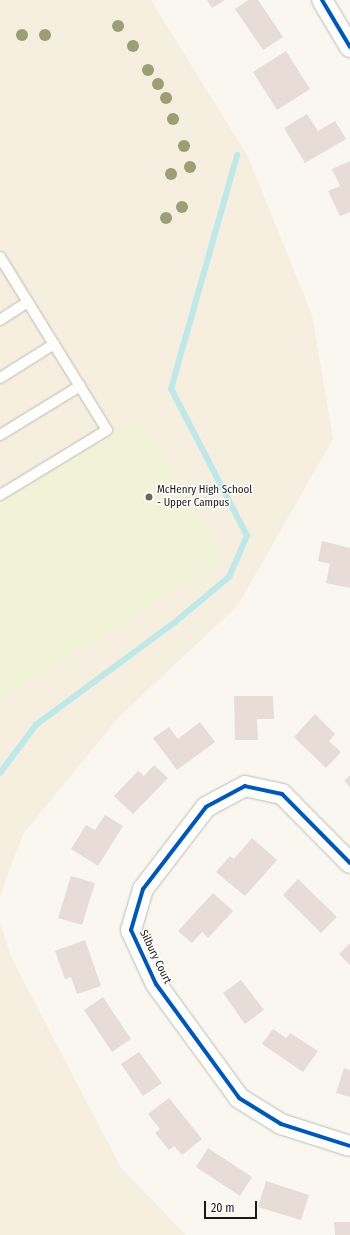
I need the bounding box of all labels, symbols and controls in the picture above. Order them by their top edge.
place label: McHenry High School - Upper Campus [157,484,252,510]
marker: McHenry High School - Upper Campus [144,492,154,502]
street label: Silbury Court [136,928,174,986]
scale bar [206,1193,259,1219]
text: 20 m [211,1201,235,1215]

